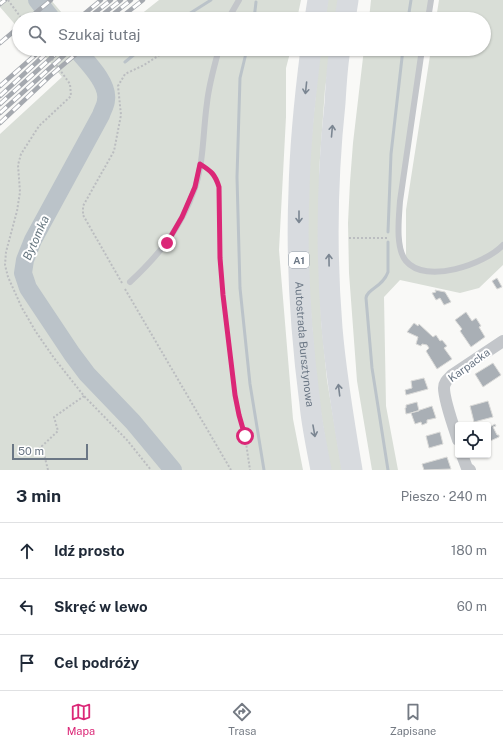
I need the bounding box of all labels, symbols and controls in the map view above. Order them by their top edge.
search box [12,12,491,56]
icon: search [26,23,48,45]
text: Szukaj tutaj [58,26,141,43]
one-way arrow [302,81,310,94]
one-way arrow [328,124,336,137]
one-way arrow [295,210,303,223]
water label: Bytomka [20,213,52,263]
route end [158,234,176,252]
road number: A1 [289,252,309,268]
one-way arrow [325,254,333,267]
street label: Autostrada Bursztynowa [293,281,316,408]
street label: Karpacka [446,346,492,384]
one-way arrow [336,384,343,397]
map controls [455,422,491,458]
button: locate [455,422,491,458]
one-way arrow [310,424,318,437]
route start [236,427,254,445]
scale bar [12,442,88,461]
text: 50 m [18,445,44,457]
text: 3 min [16,486,61,506]
text: Pieszo · 240 m [401,489,487,504]
icon: ahead [16,540,38,562]
text: Idź prosto [54,542,125,559]
text: 180 m [451,543,487,558]
icon: left [16,596,38,618]
text: Skręć w lewo [54,598,148,615]
text: 60 m [457,599,487,614]
icon: arrive [16,652,38,674]
text: Cel podróży [54,654,139,671]
tab: Mapa [67,701,95,737]
tab: Trasa [228,701,256,737]
tab: Zapisane [390,701,436,737]

